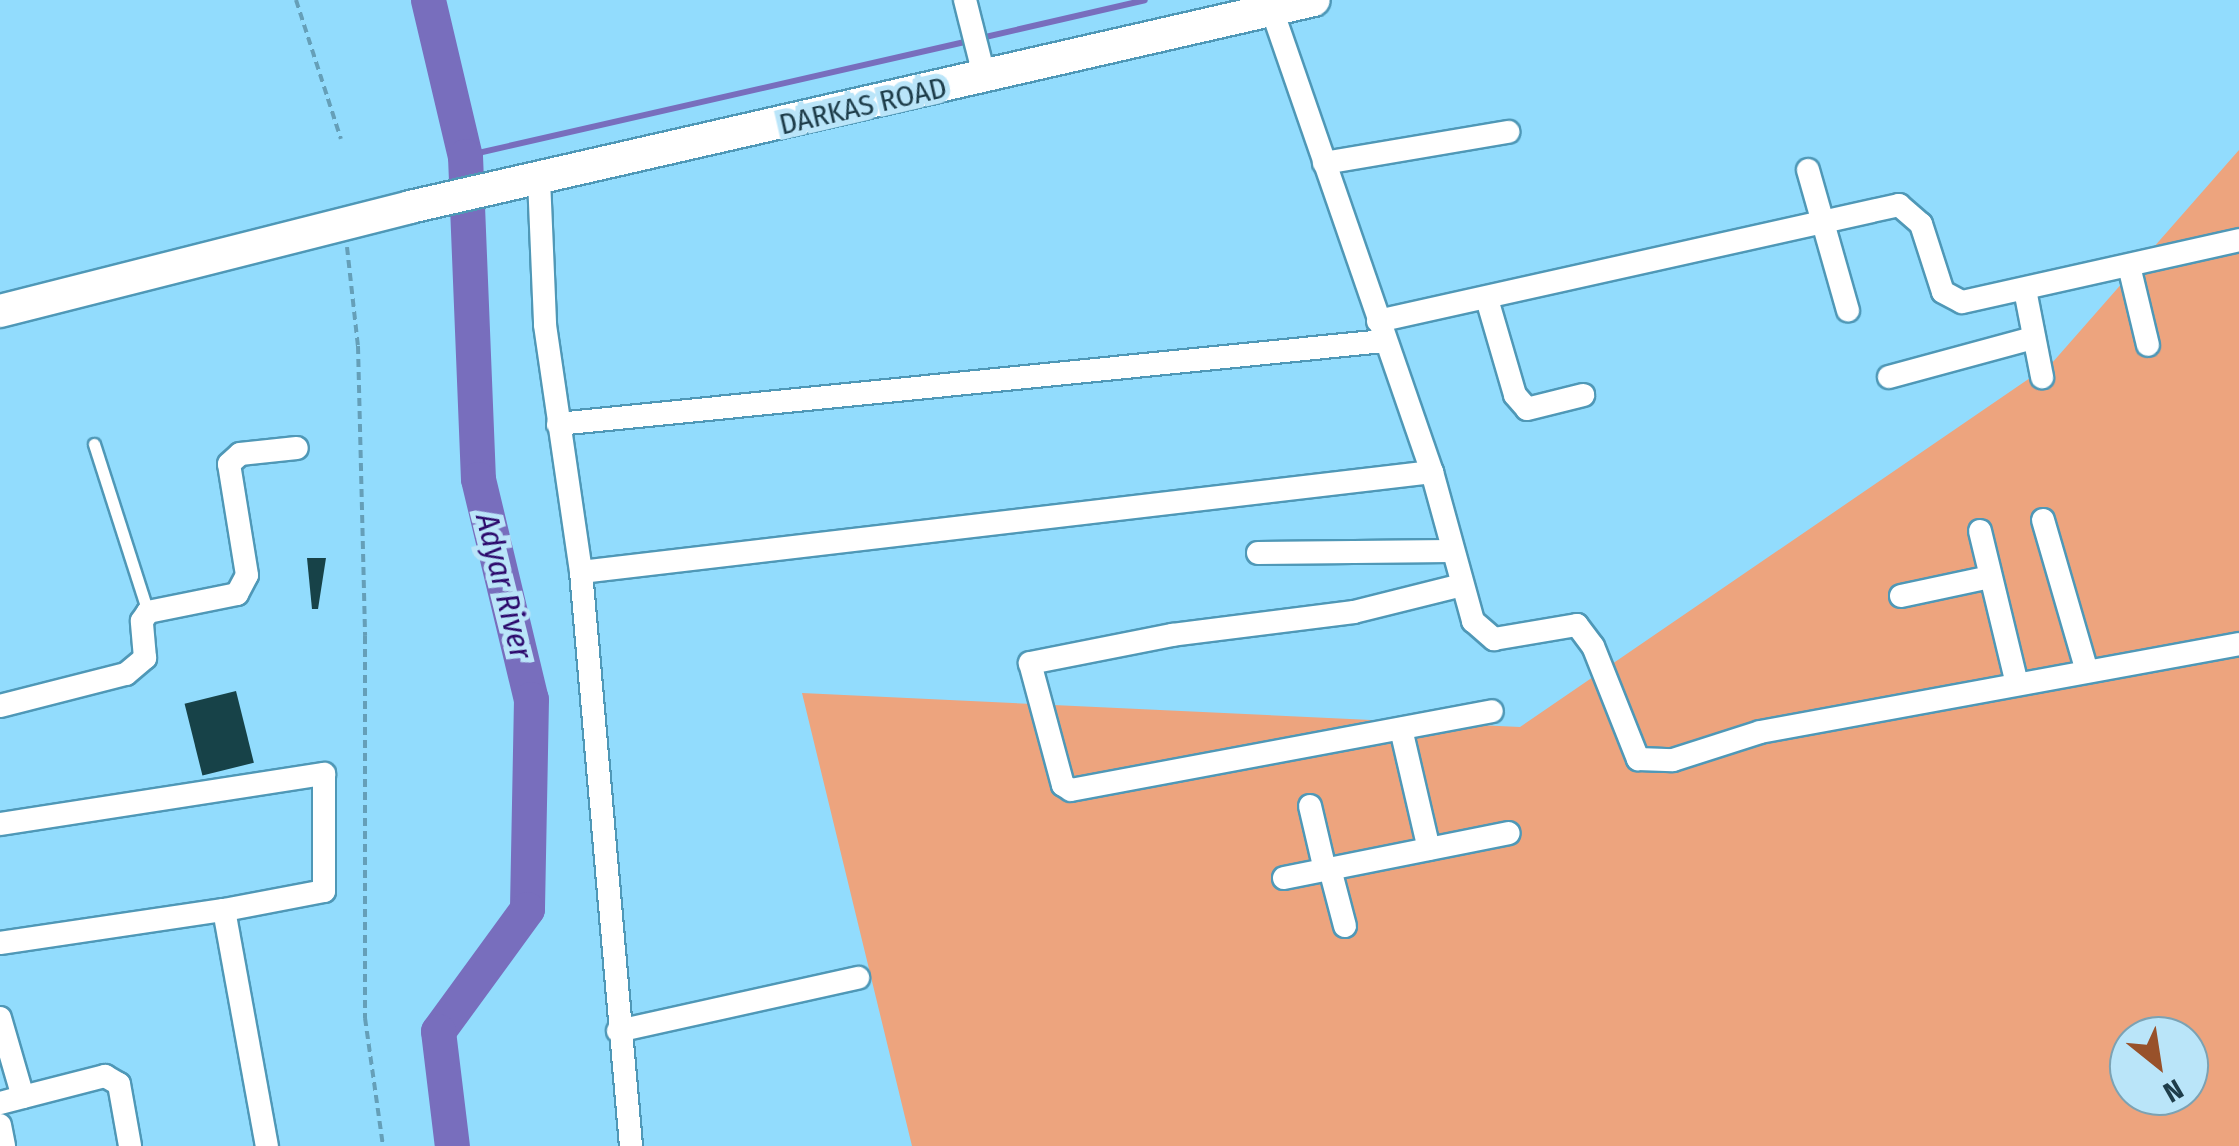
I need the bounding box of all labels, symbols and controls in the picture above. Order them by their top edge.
street label: DARKAS ROAD [776,69,950,143]
water label: Adyar River [467,509,541,663]
north arrow [2109,1016,2209,1116]
text: N [2158,1072,2189,1109]

